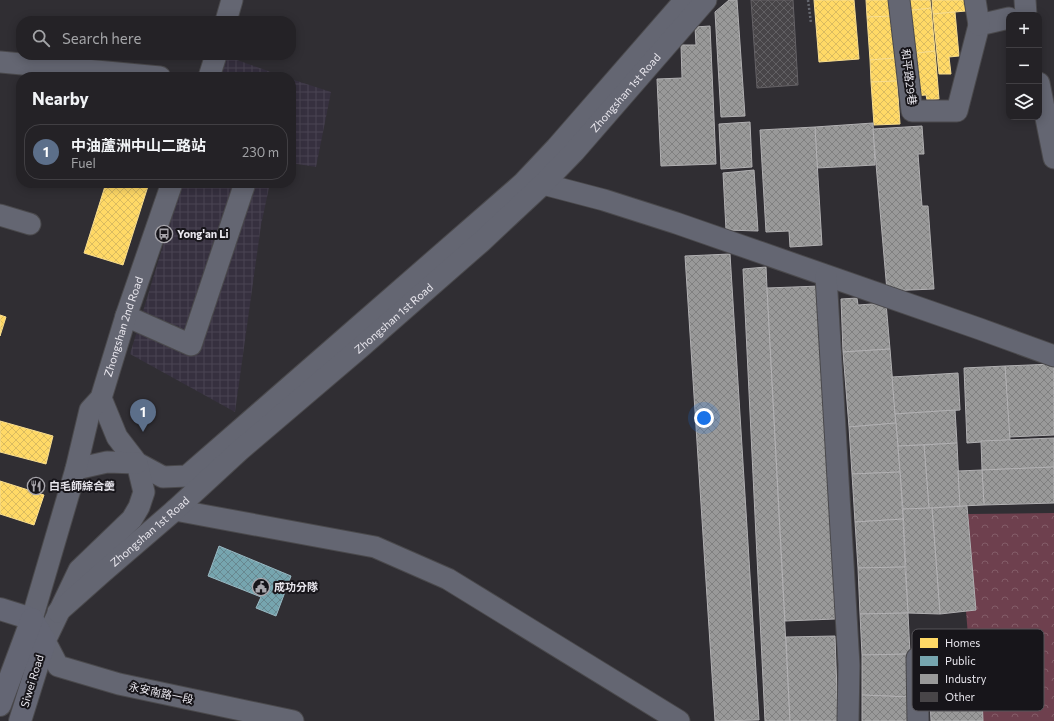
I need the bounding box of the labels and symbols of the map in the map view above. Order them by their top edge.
street label: 和平路29巷 [900,48,919,106]
street label: Zhongshan 1st Road [587,50,663,134]
bus stop icon: Yong'an Li [154,224,174,244]
place label: Yong'an Li [177,227,229,240]
street label: Zhongshan 2nd Road [101,275,145,378]
street label: Zhongshan 1st Road [351,280,435,356]
pin: 1 [130,399,156,432]
your location [694,408,714,428]
restaurant icon: 白毛師綜合羹 [26,476,46,496]
place label: 白毛師綜合羹 [49,479,115,492]
street label: Zhongshan 1st Road [107,493,191,569]
public building icon: 成功分隊 [251,577,271,597]
place label: 成功分隊 [274,580,318,593]
legend [912,629,1044,711]
text: Homes [945,636,980,649]
street label: Siwei Road [17,653,46,709]
text: Public [945,654,976,667]
text: Industry [945,672,987,685]
street label: 永安南路一段 [127,679,195,706]
text: Other [945,690,976,703]

